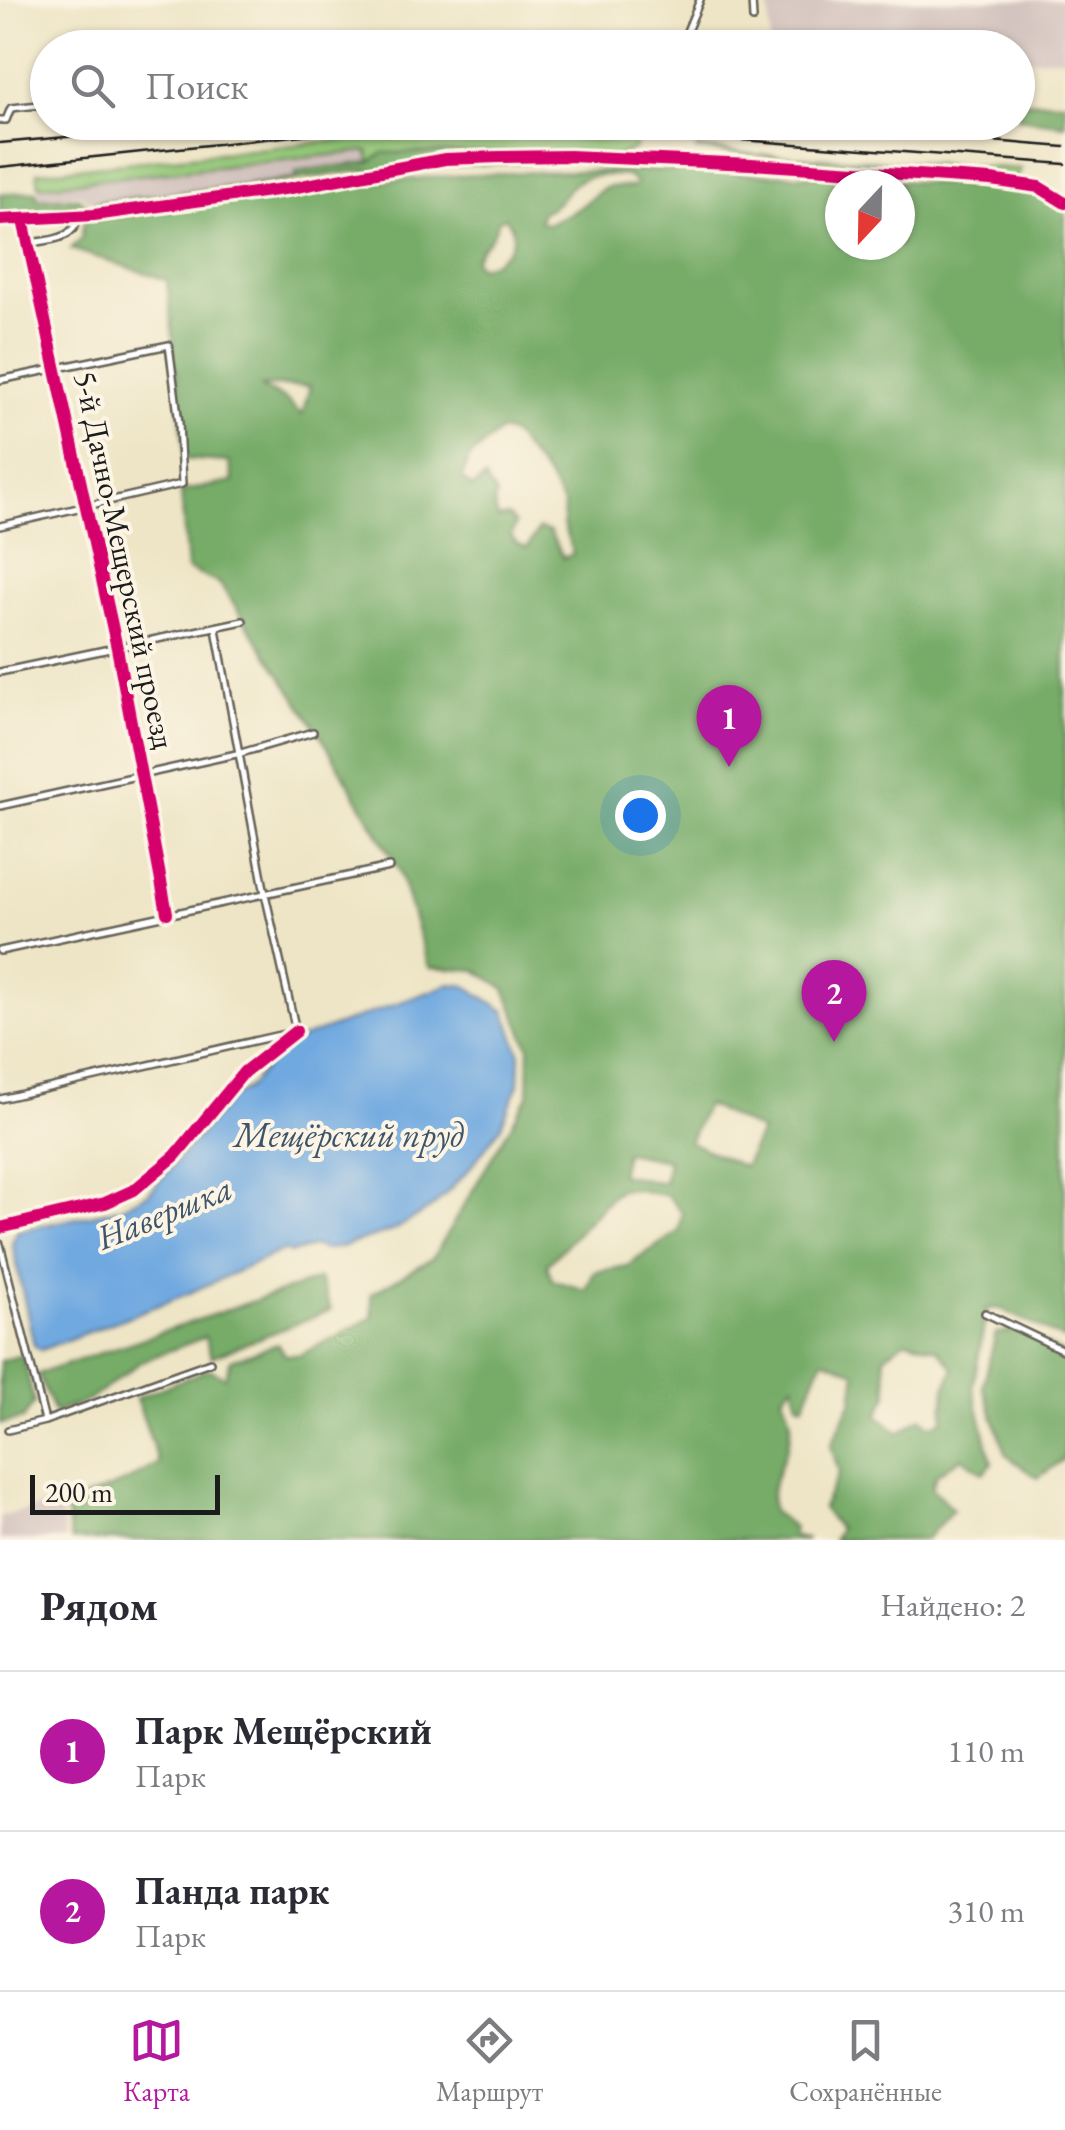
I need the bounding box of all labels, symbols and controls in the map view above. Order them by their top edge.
search box [30,30,1035,140]
icon: search [65,58,120,113]
text: Поиск [145,61,248,110]
north arrow [825,170,915,260]
street label: 5-й Дачно-Мещерский проезд [64,367,186,753]
pin: 1 [696,684,762,767]
your location [615,790,666,841]
pin: 2 [802,960,866,1042]
water label: Мещёрский пруд [232,1112,464,1158]
water label: Навершка [89,1164,239,1261]
scale bar [30,1470,220,1514]
text: 200 m [45,1474,113,1510]
text: Рядом [40,1578,158,1633]
text: Найдено: 2 [880,1584,1025,1626]
text: Парк Мещёрский [135,1706,432,1755]
text: 1 [64,1730,81,1772]
text: 110 m [948,1730,1025,1772]
text: Парк [135,1755,206,1797]
text: Панда парк [135,1866,329,1915]
text: 2 [64,1890,81,1932]
text: 310 m [948,1890,1025,1932]
text: Парк [135,1915,206,1957]
tab: Карта [123,2013,190,2109]
tab: Маршрут [436,2013,543,2109]
tab: Сохранённые [789,2013,942,2109]

